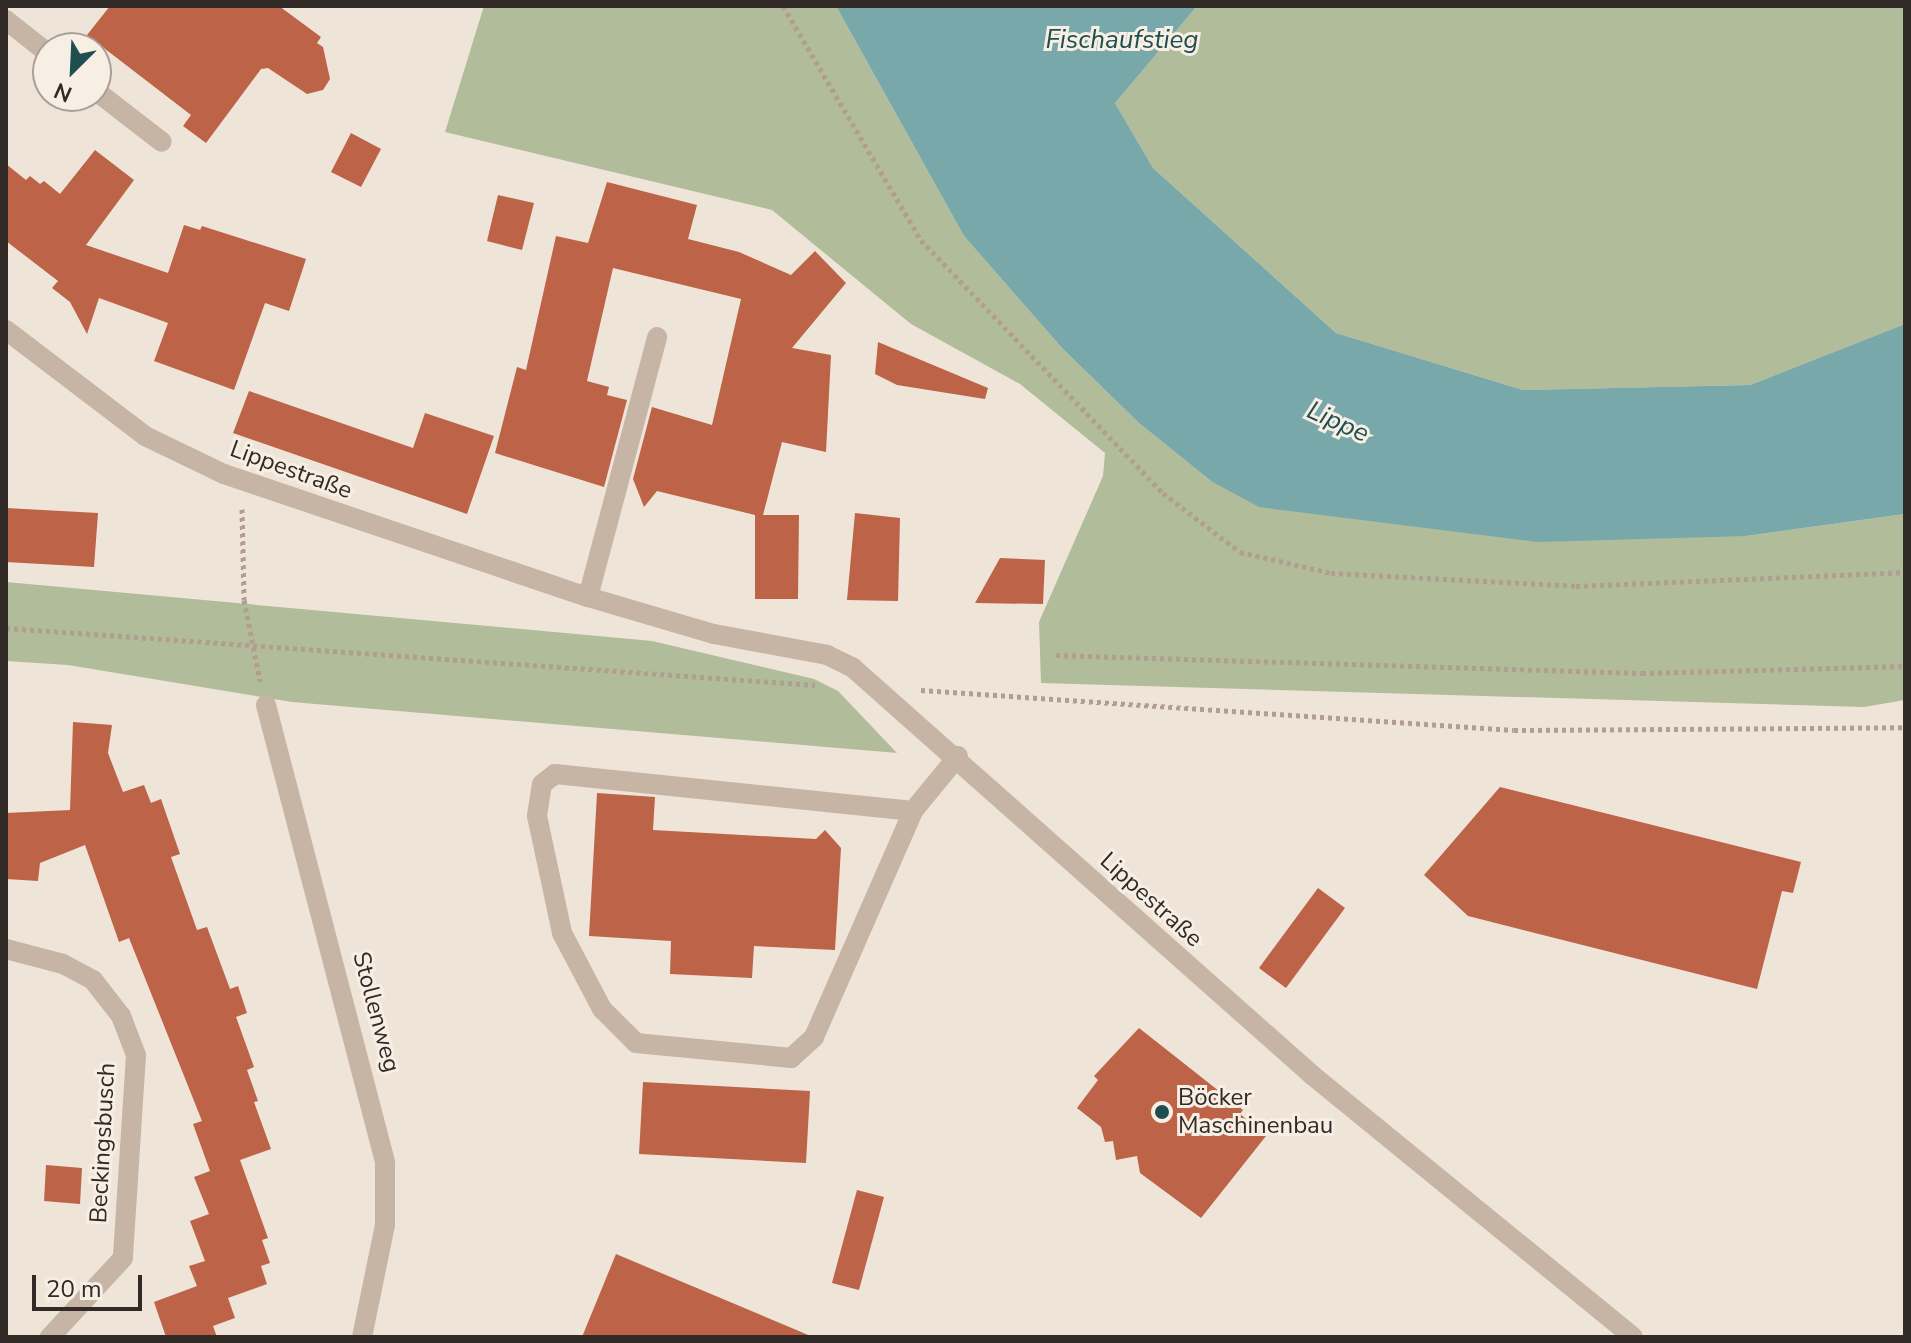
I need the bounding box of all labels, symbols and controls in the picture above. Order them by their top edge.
water label: Fischaufstieg [1045,24,1199,56]
north arrow [32,32,112,112]
text: N [49,75,77,109]
water label: Lippe [1302,395,1374,449]
street label: Lippestraße [226,435,356,505]
street label: Lippestraße [1094,847,1208,953]
street label: Stollenweg [346,949,406,1075]
street label: Beckingsbusch [84,1062,122,1224]
place label: Böcker Maschinenbau [1178,1084,1333,1140]
marker: Böcker Maschinenbau [1153,1103,1171,1121]
scale bar [36,1259,146,1309]
text: 20 m [46,1273,102,1305]

